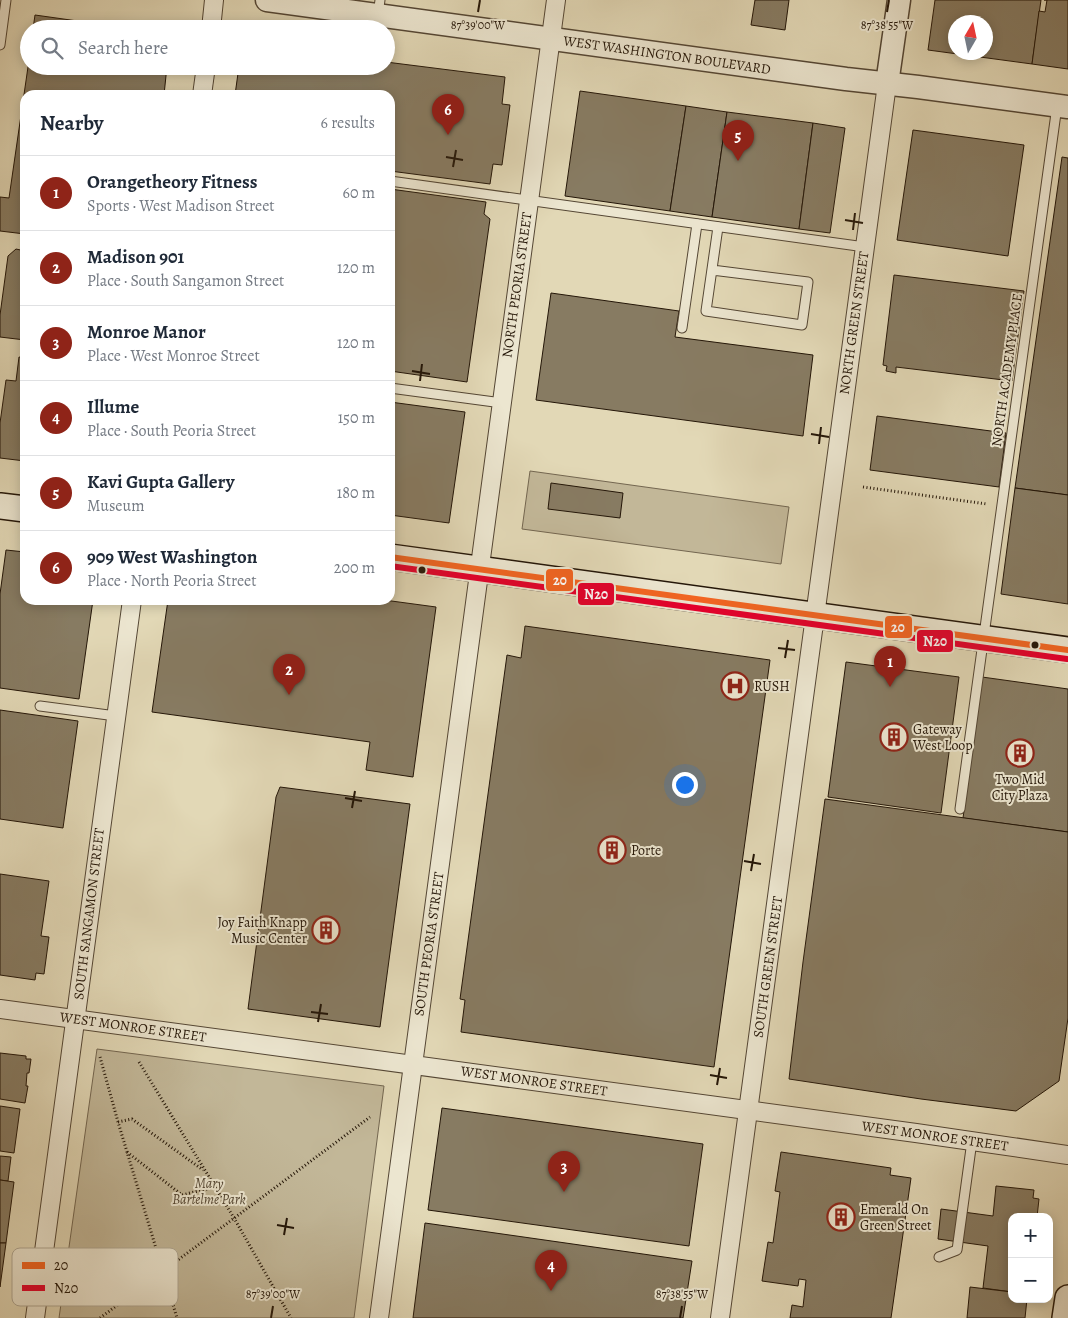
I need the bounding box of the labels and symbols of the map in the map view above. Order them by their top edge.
north arrow [948,15,993,60]
text: 87°39'00"W [451,17,506,33]
text: 87°38'55"W [861,17,914,33]
street label: WEST WASHINGTON BOULEVARD [561,31,772,79]
pin: 6 [432,94,464,135]
pin: 5 [722,120,754,161]
street label: NORTH PEORIA STREET [497,211,537,359]
street label: NORTH GREEN STREET [835,250,874,396]
street label: NORTH ACADEMY PLACE [987,292,1027,448]
unlabelled marker [417,565,427,575]
line badge: 20 [545,568,574,592]
text: 20 [553,571,567,590]
line badge: N20 [577,582,615,606]
text: N20 [584,585,608,604]
line badge: 20 [884,615,913,639]
text: 20 [891,618,905,637]
line badge: N20 [916,629,954,653]
text: N20 [923,632,947,651]
unlabelled marker [1030,640,1040,650]
pin: 1 [874,646,906,687]
pin: 2 [273,654,305,695]
hospital icon: RUSH [720,671,750,701]
place label: RUSH [754,677,790,696]
place label: Gateway West Loop [912,720,973,755]
building icon: Gateway West Loop [879,722,909,752]
building icon: Two Mid City Plaza [1005,738,1035,768]
place label: Two Mid City Plaza [992,770,1049,805]
your location [672,772,698,798]
street label: SOUTH SANGAMON STREET [69,827,109,1001]
building icon: Porte [597,835,627,865]
place label: Porte [631,841,661,860]
street label: SOUTH PEORIA STREET [409,870,449,1017]
street label: SOUTH GREEN STREET [749,895,787,1039]
place label: Joy Faith Knapp Music Center [218,913,308,948]
building icon: Joy Faith Knapp Music Center [311,915,341,945]
street label: WEST MONROE STREET [58,1007,208,1047]
street label: WEST MONROE STREET [459,1061,609,1101]
street label: WEST MONROE STREET [860,1116,1010,1156]
pin: 3 [548,1151,580,1192]
park label: Mary Bartelme Park [172,1174,246,1209]
place label: Emerald On Green Street [860,1200,932,1235]
building icon: Emerald On Green Street [826,1202,856,1232]
legend [12,1248,178,1306]
pin: 4 [535,1250,567,1291]
text: 20 [54,1256,68,1275]
text: N20 [54,1279,78,1298]
text: 87°39'00"W [246,1286,301,1302]
text: 87°38'55"W [656,1286,709,1302]

